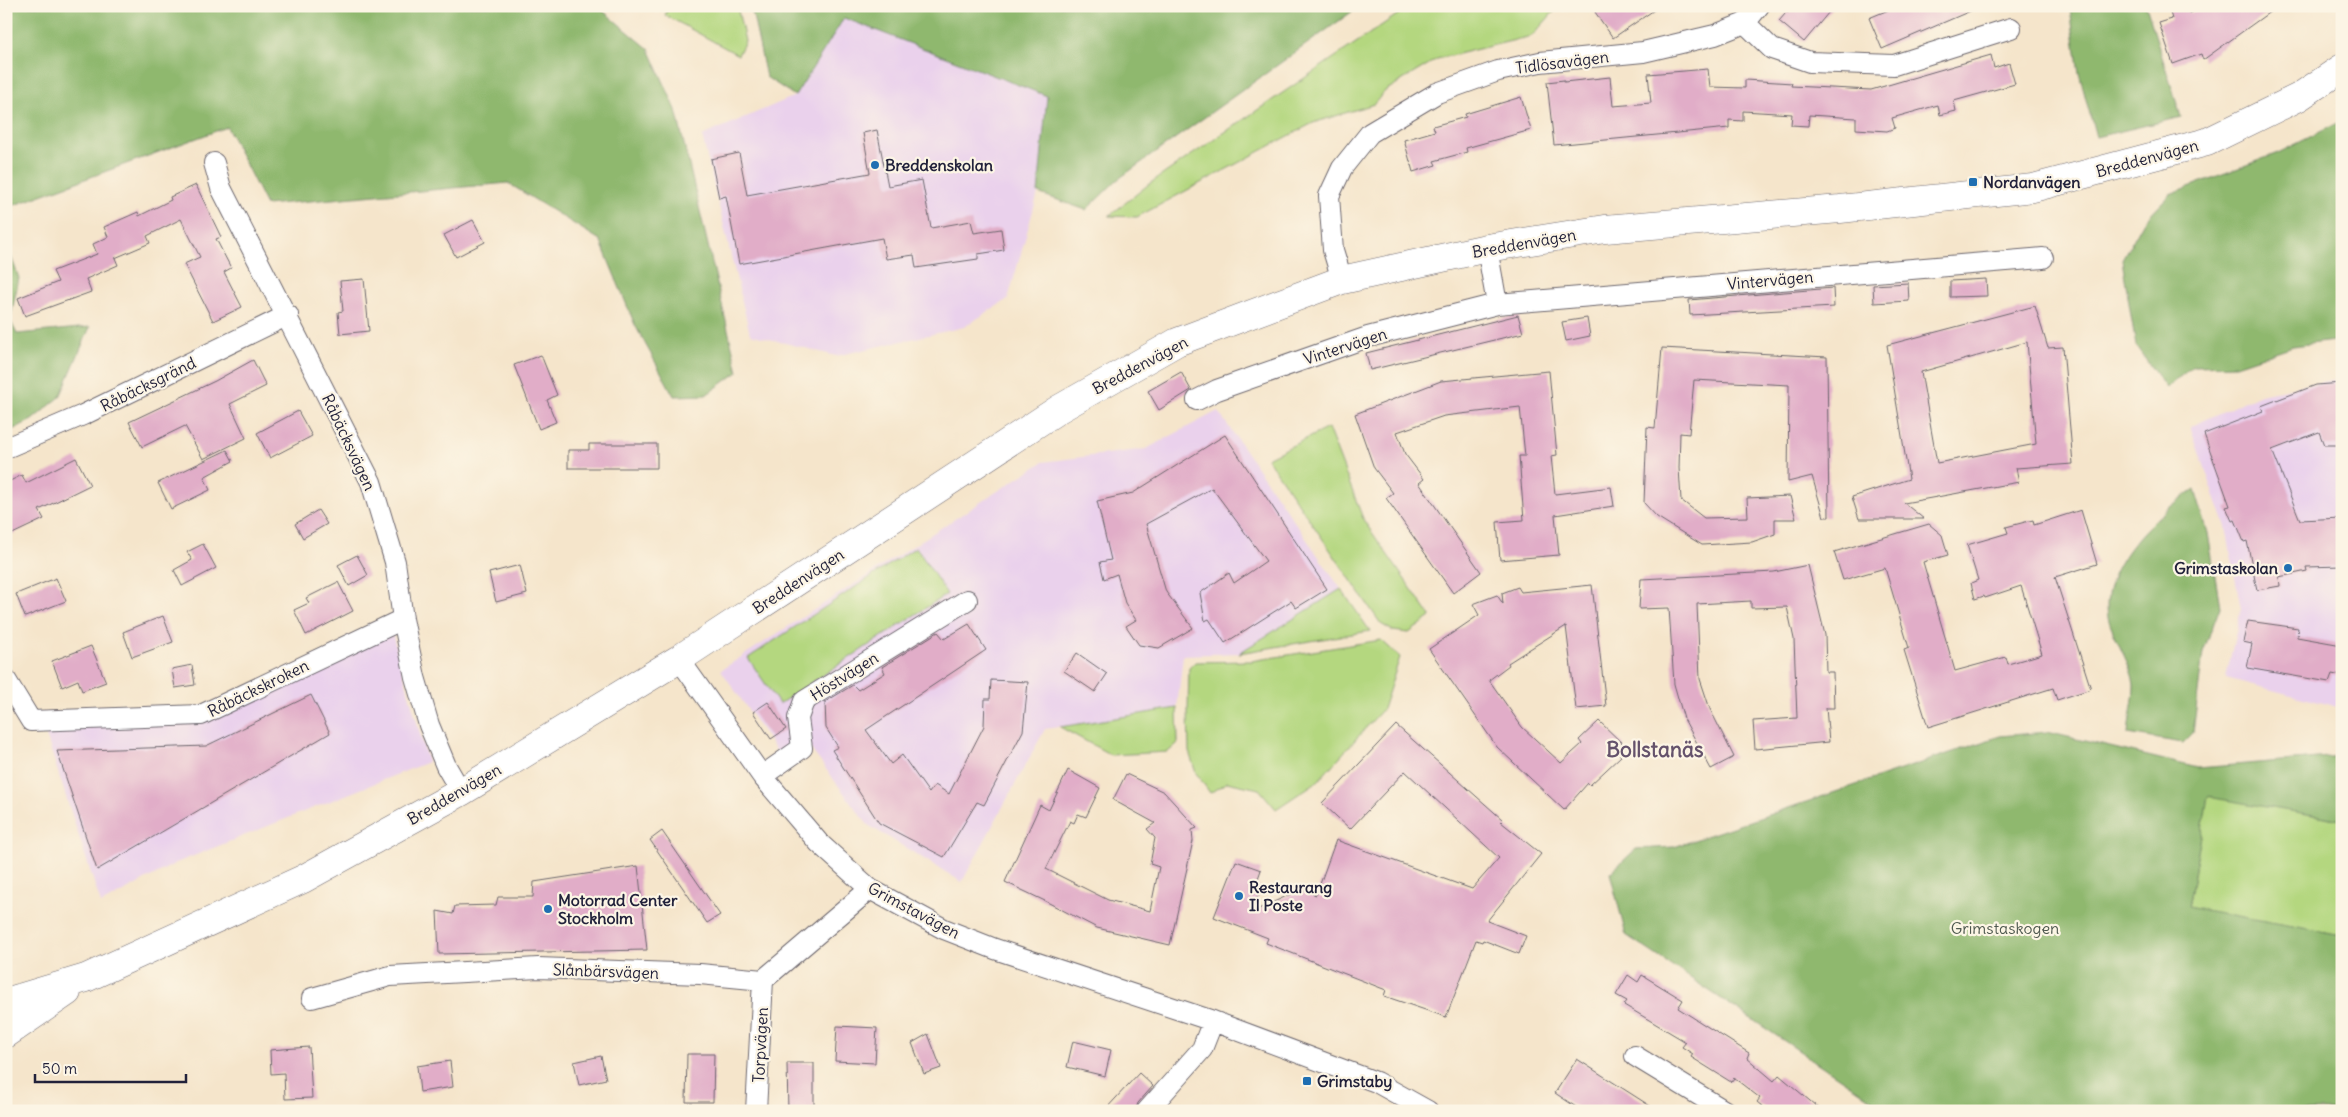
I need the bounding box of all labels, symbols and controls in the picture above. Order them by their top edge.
street label: Tidlösavägen [1514,46,1610,78]
street label: Breddenvägen [2094,135,2200,181]
place label: Breddenskolan [885,155,993,175]
marker: Breddenskolan [869,159,881,171]
place label: Nordanvägen [1983,172,2081,193]
marker: Nordanvägen [1967,176,1979,188]
street label: Breddenvägen [1470,224,1578,262]
street label: Vintervägen [1726,266,1814,294]
street label: Vintervägen [1301,323,1389,369]
street label: Breddenvägen [1089,331,1191,399]
street label: Råbäcksgränd [97,352,199,416]
street label: Råbäcksvägen [318,391,380,493]
street label: Breddenvägen [748,544,848,618]
place label: Grimstaskolan [2174,558,2278,578]
marker: Grimstaskolan [2282,562,2294,574]
street label: Höstvägen [806,647,882,705]
street label: Råbäckskroken [204,655,312,721]
district label: Bollstanäs [1606,736,1704,763]
street label: Breddenvägen [403,759,505,829]
street label: Grimstavägen [865,877,963,943]
place label: Restaurang Il Poste [1249,877,1332,915]
place label: Motorrad Center Stockholm [558,890,678,928]
marker: Restaurang Il Poste [1233,890,1245,902]
marker: Motorrad Center Stockholm [542,903,554,915]
park label: Grimstaskogen [1951,918,2059,938]
street label: Slånbärsvägen [553,959,659,983]
street label: Torpvägen [748,1007,772,1083]
scale bar [35,1052,186,1084]
text: 50 m [42,1059,77,1078]
place label: Grimstaby [1317,1071,1392,1092]
marker: Grimstaby [1301,1075,1313,1087]

